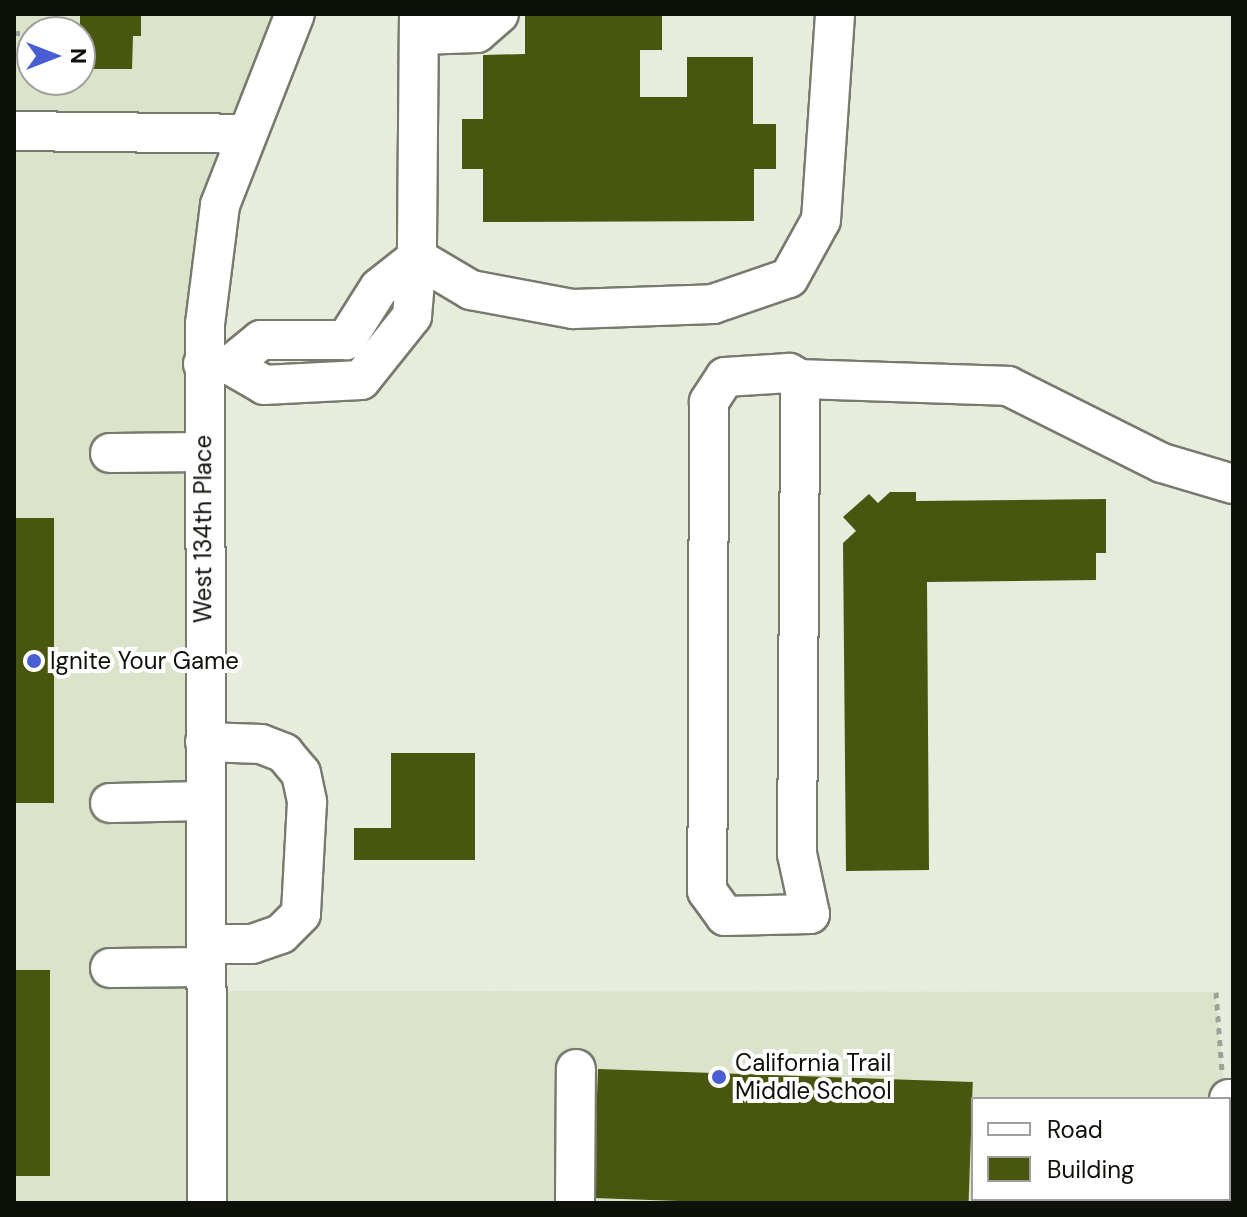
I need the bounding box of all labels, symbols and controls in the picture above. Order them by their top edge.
north arrow [16,16,96,96]
text: N [64,48,93,64]
street label: West 134th Place [189,435,217,623]
place label: Ignite Your Game [50,647,239,675]
marker: Ignite Your Game [25,652,43,670]
place label: California Trail Middle School [735,1049,892,1105]
marker: California Trail Middle School [710,1068,728,1086]
legend [971,1097,1231,1201]
text: Road [1047,1114,1103,1145]
text: Building [1047,1154,1134,1185]

